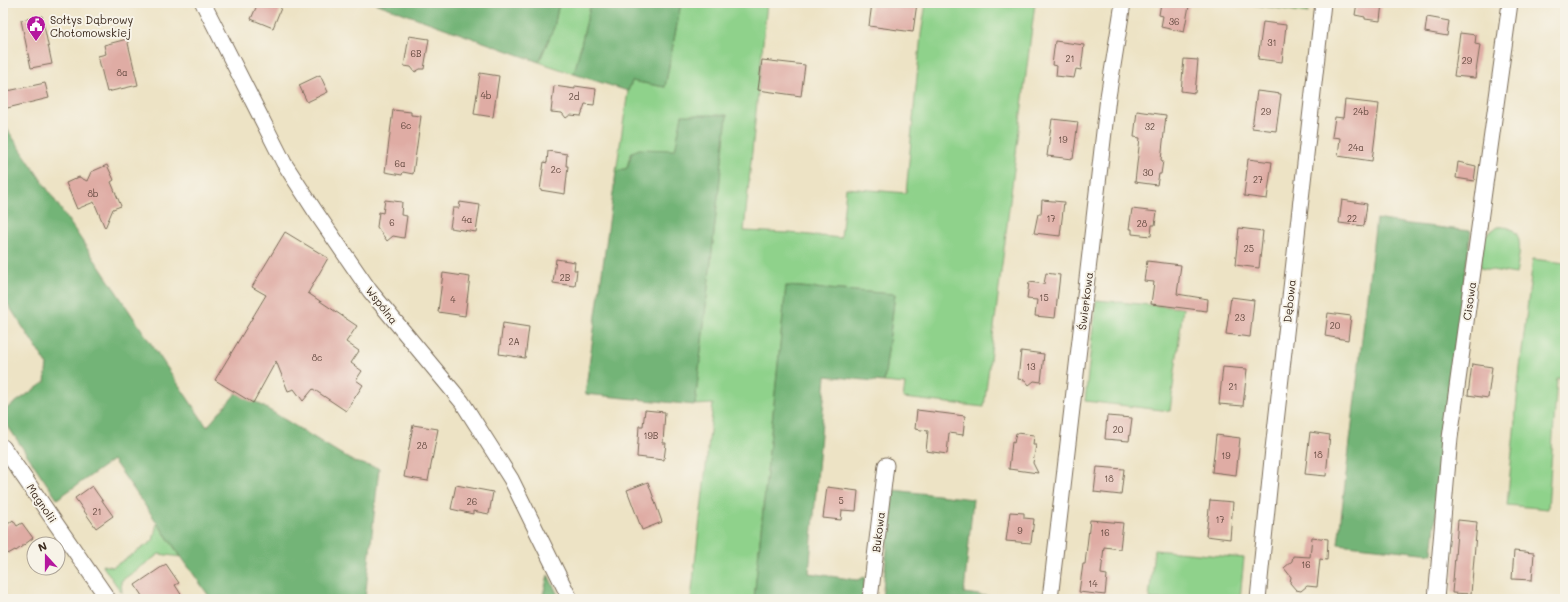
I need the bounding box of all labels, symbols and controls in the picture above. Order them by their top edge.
place label: Sołtys Dąbrowy Chotomowskiej [50,12,134,40]
public building icon: Sołtys Dąbrowy Chotomowskiej [25,14,47,42]
house number: 36 [1169,16,1179,27]
house number: 31 [1267,37,1277,48]
house number: 6B [410,48,422,59]
house number: 21 [1065,53,1075,64]
house number: 29 [1462,55,1473,66]
house number: 8a [116,67,128,78]
house number: 4b [480,90,492,101]
house number: 2d [569,91,580,102]
house number: 29 [1261,106,1272,117]
house number: 24b [1353,106,1369,117]
house number: 6c [401,120,411,131]
house number: 32 [1145,121,1155,132]
house number: 19 [1058,134,1068,145]
house number: 24a [1348,142,1364,153]
house number: 6a [394,158,406,169]
house number: 2c [551,164,561,175]
house number: 30 [1143,167,1154,178]
house number: 27 [1253,174,1263,185]
house number: 8b [87,188,99,199]
house number: 17 [1046,213,1056,224]
house number: 22 [1347,213,1357,224]
house number: 4a [462,214,473,225]
house number: 6 [389,217,395,228]
house number: 28 [1137,218,1148,229]
house number: 25 [1244,243,1254,254]
street label: Świerkowa [1074,271,1096,331]
house number: 2B [560,272,571,283]
street label: Dębowa [1279,279,1299,323]
street label: Cisowa [1459,281,1479,321]
street label: Wspólna [363,283,402,327]
house number: 15 [1039,292,1049,303]
house number: 4 [450,294,456,305]
house number: 23 [1235,312,1245,323]
house number: 20 [1330,320,1341,331]
house number: 2A [508,336,520,347]
house number: 8c [312,352,322,363]
house number: 13 [1026,361,1036,372]
house number: 21 [1228,381,1238,392]
house number: 20 [1113,424,1124,435]
house number: 19B [644,430,659,441]
house number: 28 [417,440,428,451]
house number: 18 [1313,449,1323,460]
house number: 19 [1221,450,1231,461]
house number: 18 [1104,473,1114,484]
street label: Magnolii [23,481,61,525]
house number: 5 [838,495,844,506]
house number: 26 [467,496,477,507]
house number: 21 [92,506,102,517]
street label: Bukowa [868,511,888,553]
house number: 17 [1215,514,1225,525]
house number: 9 [1017,525,1023,536]
house number: 16 [1100,527,1110,538]
north arrow [26,536,66,576]
text: N [36,538,49,555]
house number: 16 [1301,559,1311,570]
house number: 14 [1088,578,1098,589]

